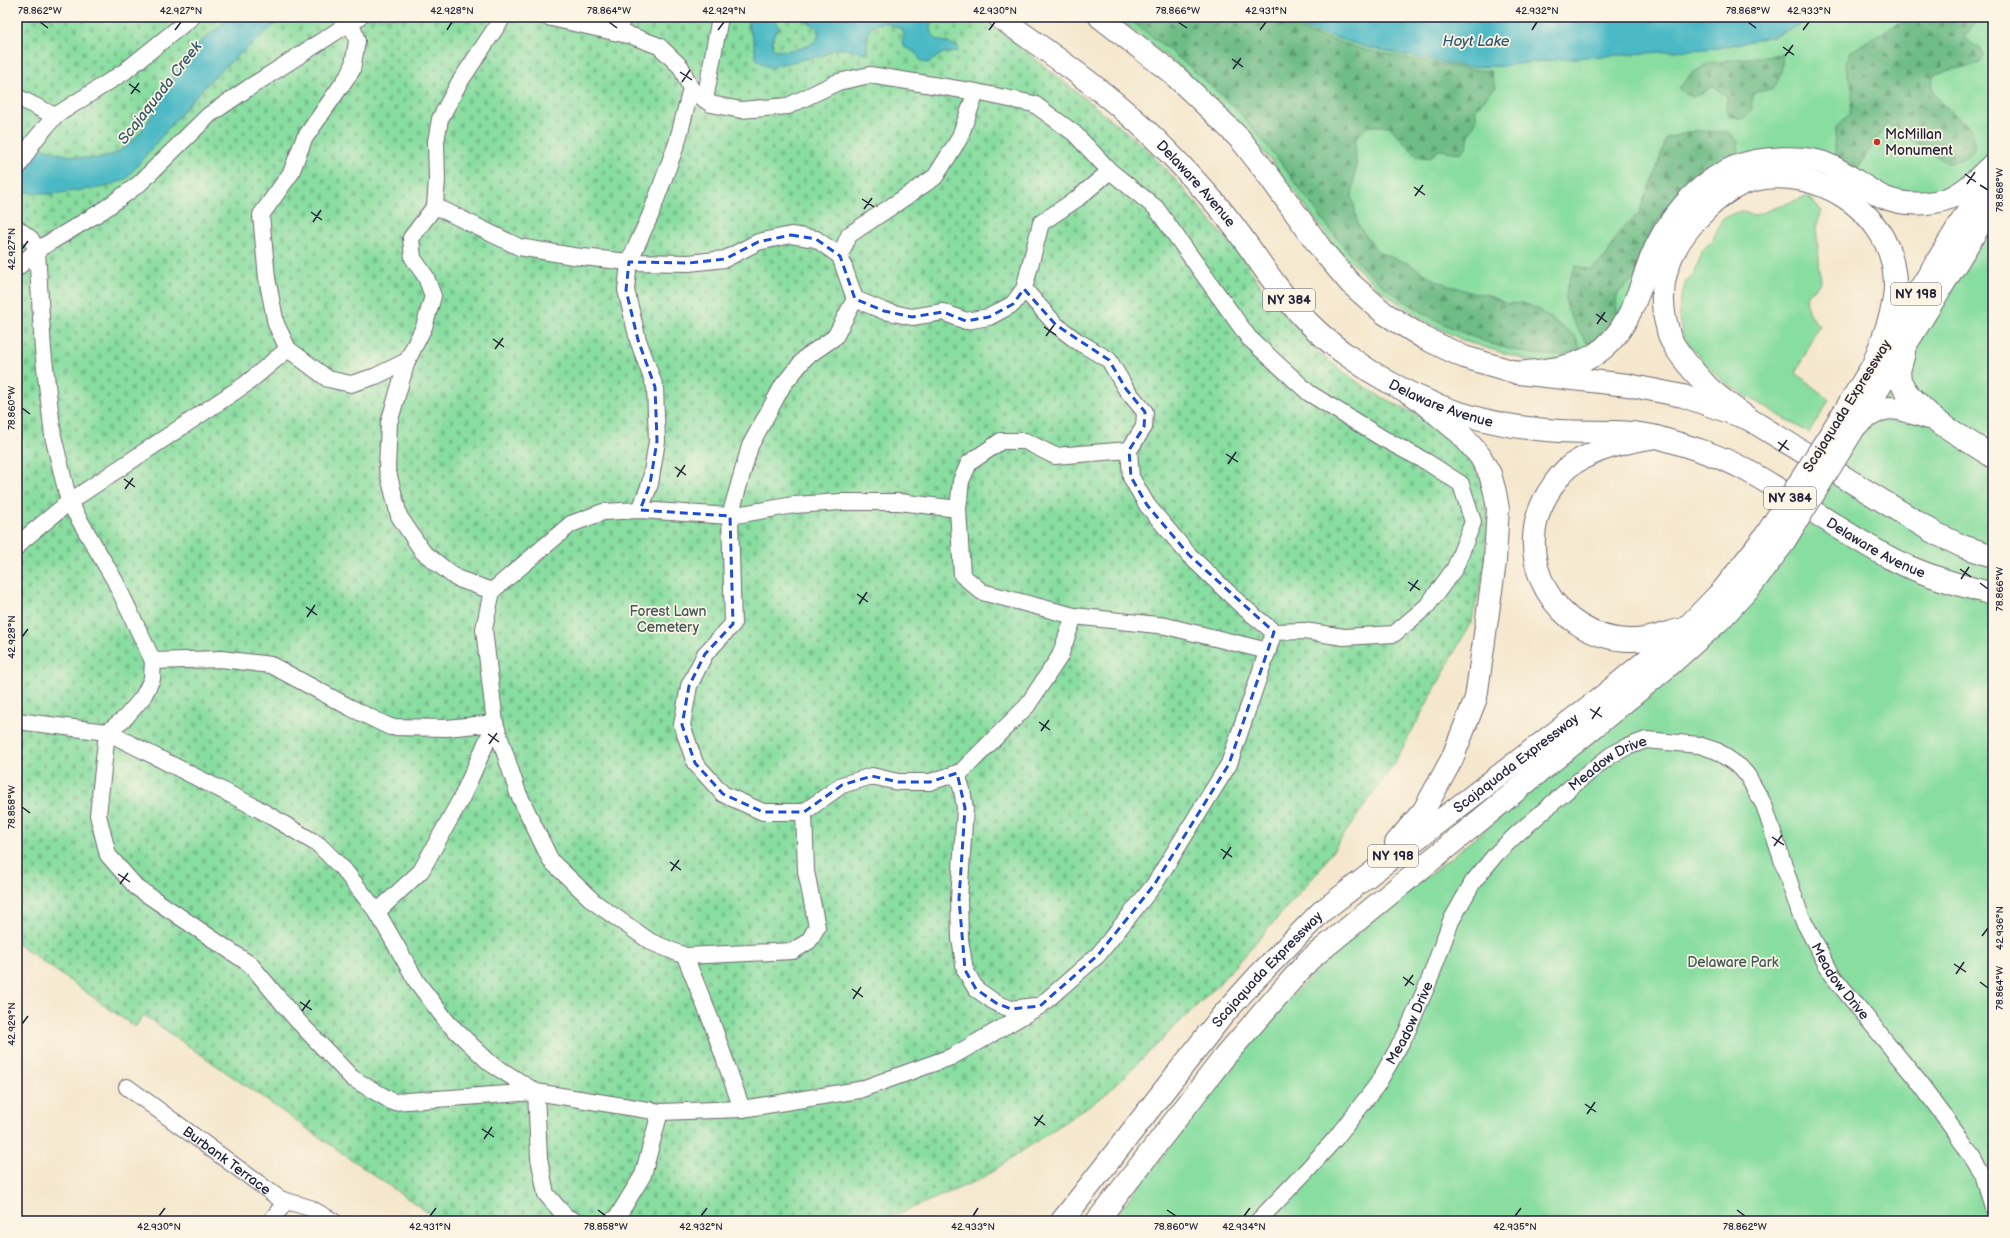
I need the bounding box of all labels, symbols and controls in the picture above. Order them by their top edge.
text: 78.862°W [18,5,62,17]
text: 42.927°N [160,5,202,17]
text: 42.928°N [430,5,474,17]
text: 78.864°W [587,5,631,17]
text: 42.929°N [702,5,746,17]
text: 42.930°N [973,5,1017,17]
text: 78.866°W [1156,5,1200,17]
text: 42.931°N [1245,5,1287,17]
text: 42.932°N [1515,5,1559,17]
text: 78.868°W [1726,5,1770,17]
text: 42.933°N [1787,5,1831,17]
water label: Hoyt Lake [1442,32,1510,51]
water label: Scajaquada Creek [114,37,207,148]
place label: McMillan Monument [1885,126,1953,159]
street label: Delaware Avenue [1153,137,1240,230]
marker: McMillan Monument [1872,137,1882,147]
text: 78.868°W [1994,168,2006,212]
text: 42.927°N [6,228,18,270]
road number: NY 198 [1891,283,1941,305]
road number: NY 384 [1263,289,1315,311]
street label: Scajaquada Expressway [1799,336,1895,475]
street label: Delaware Avenue [1386,375,1495,430]
text: 78.860°W [6,386,18,430]
road number: NY 384 [1764,487,1816,509]
street label: Delaware Avenue [1823,514,1928,581]
text: 78.866°W [1994,567,2006,611]
park label: Forest Lawn Cemetery [630,603,707,636]
text: 42.928°N [6,615,18,659]
street label: Scajaquada Expressway [1450,709,1582,816]
street label: Meadow Drive [1565,732,1649,794]
text: 78.858°W [6,785,18,829]
road number: NY 198 [1368,845,1418,867]
text: 42.936°N [1994,906,2006,950]
street label: Scajaquada Expressway [1208,907,1326,1030]
street label: Meadow Drive [1808,940,1873,1023]
park label: Delaware Park [1687,954,1779,971]
text: 78.864°W [1994,966,2006,1010]
street label: Meadow Drive [1382,979,1436,1068]
text: 42.929°N [6,1002,18,1046]
street label: Burbank Terrace [180,1122,275,1198]
text: 42.930°N [137,1221,181,1233]
text: 42.931°N [409,1221,451,1233]
text: 78.858°W [584,1221,628,1233]
text: 42.932°N [679,1221,723,1233]
text: 42.933°N [951,1221,995,1233]
text: 78.860°W [1154,1221,1198,1233]
text: 42.934°N [1222,1221,1266,1233]
text: 42.935°N [1493,1221,1537,1233]
text: 78.862°W [1723,1221,1767,1233]

